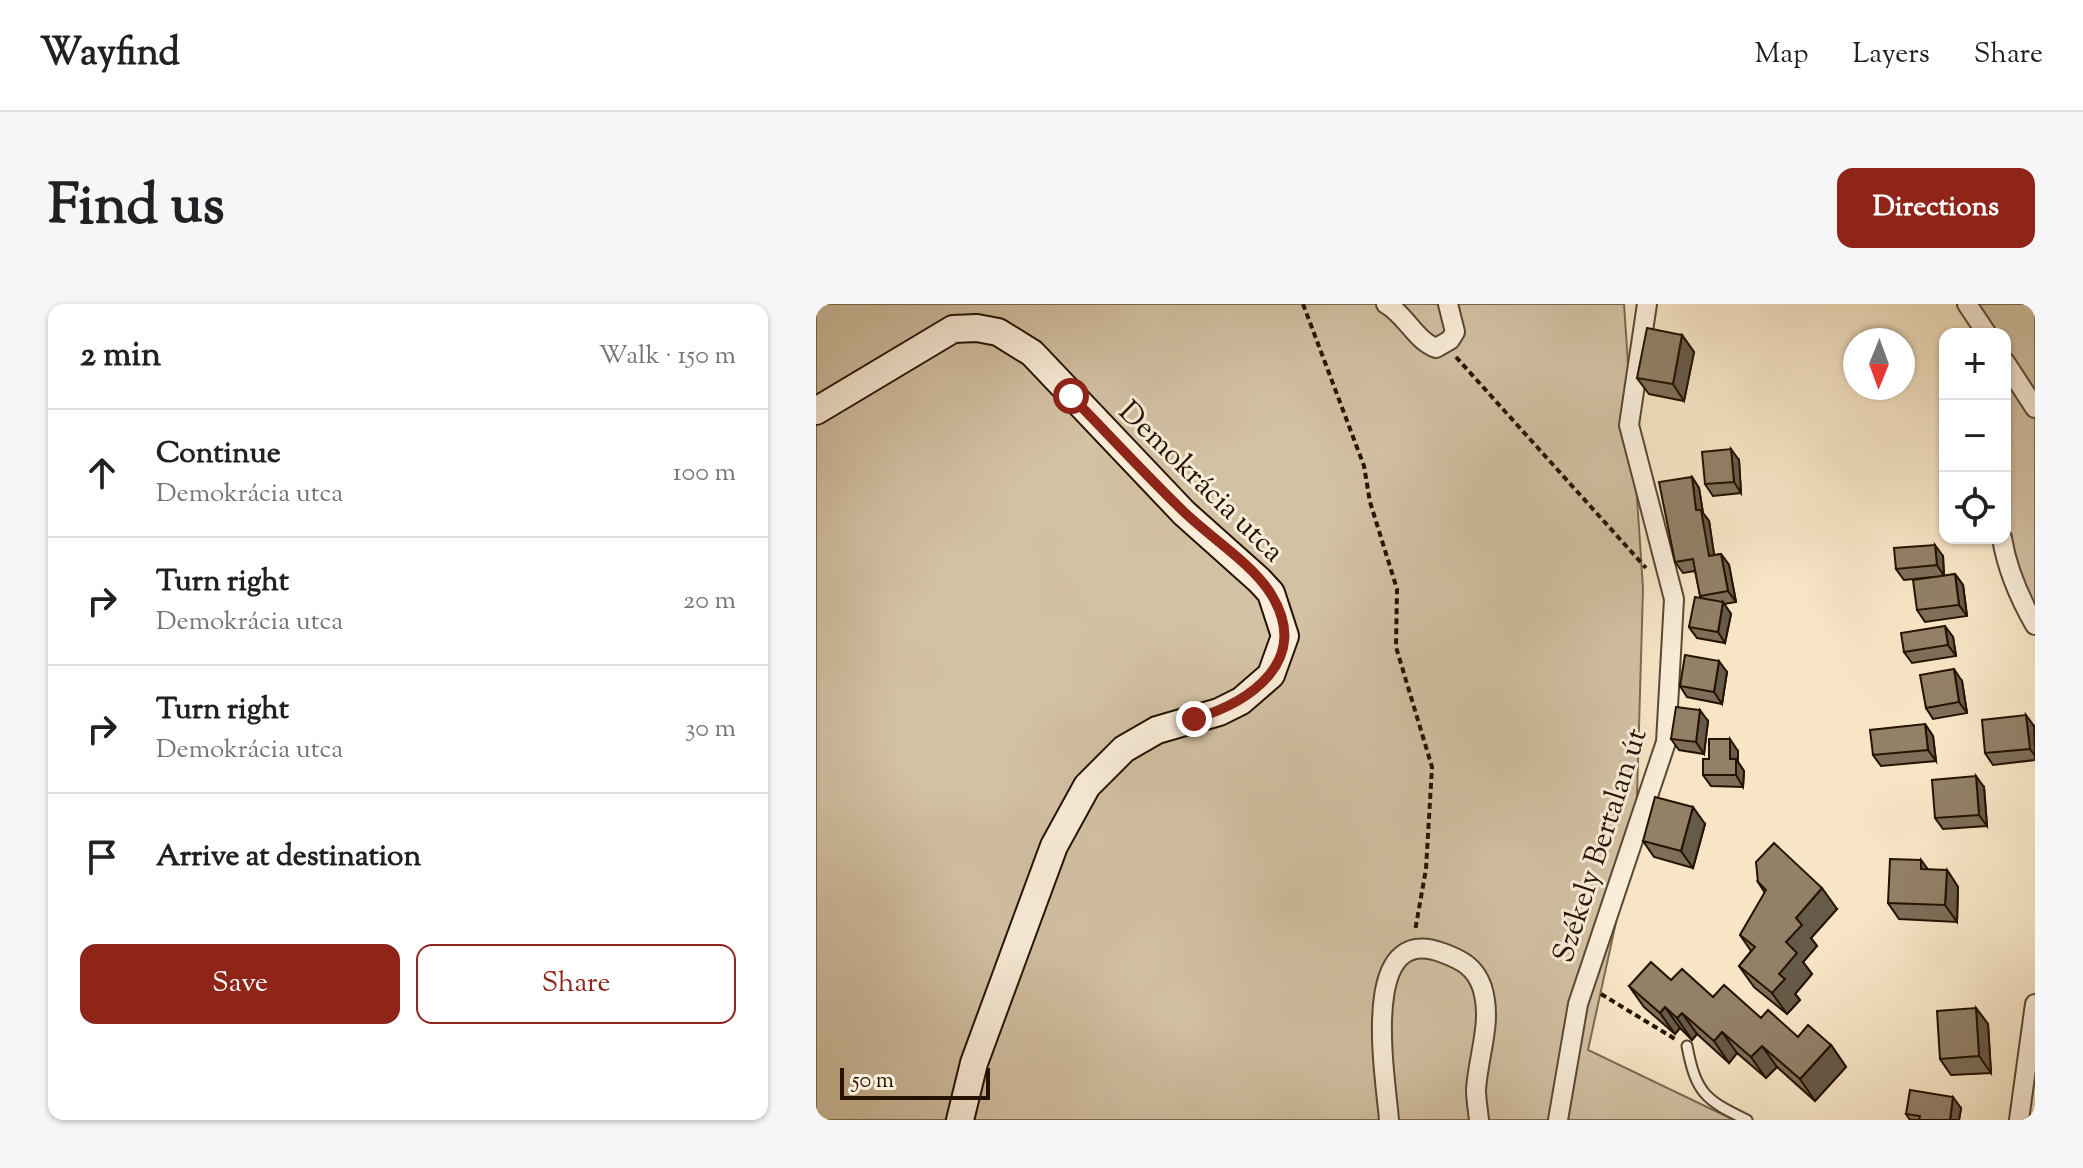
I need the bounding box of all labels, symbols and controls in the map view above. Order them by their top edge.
text: Wayfind [40,28,180,82]
text: Map [1755,35,1808,75]
text: Layers [1852,35,1930,75]
text: Share [1974,35,2043,75]
text: Find us [48,168,224,249]
button: Directions [1837,168,2035,248]
north arrow [1843,328,1915,400]
map controls [1939,328,2011,544]
button: + [1939,328,2011,400]
text: 2 min [80,332,161,381]
text: Walk · 150 m [599,338,736,375]
route start [1053,378,1089,414]
street label: Demokrácia utca [1108,392,1293,573]
button: − [1939,400,2011,472]
text: Continue [156,433,281,476]
icon: ahead [80,451,124,495]
text: 100 m [673,455,736,492]
button: locate [1939,472,2011,544]
text: Demokrácia utca [156,476,343,513]
text: Turn right [156,561,289,604]
icon: right [80,579,124,623]
text: 20 m [683,583,736,620]
text: Demokrácia utca [156,604,343,641]
text: Turn right [156,689,289,732]
route end [1176,701,1212,737]
icon: right [80,707,124,751]
text: 30 m [685,711,736,748]
street label: Székely Bertalan út [1543,723,1660,969]
text: Demokrácia utca [156,732,343,769]
icon: arrive [80,835,124,879]
text: Arrive at destination [156,836,421,879]
button: Save [80,944,400,1024]
button: Share [416,944,736,1024]
scale bar [840,1064,990,1100]
text: 50 m [852,1066,894,1098]

